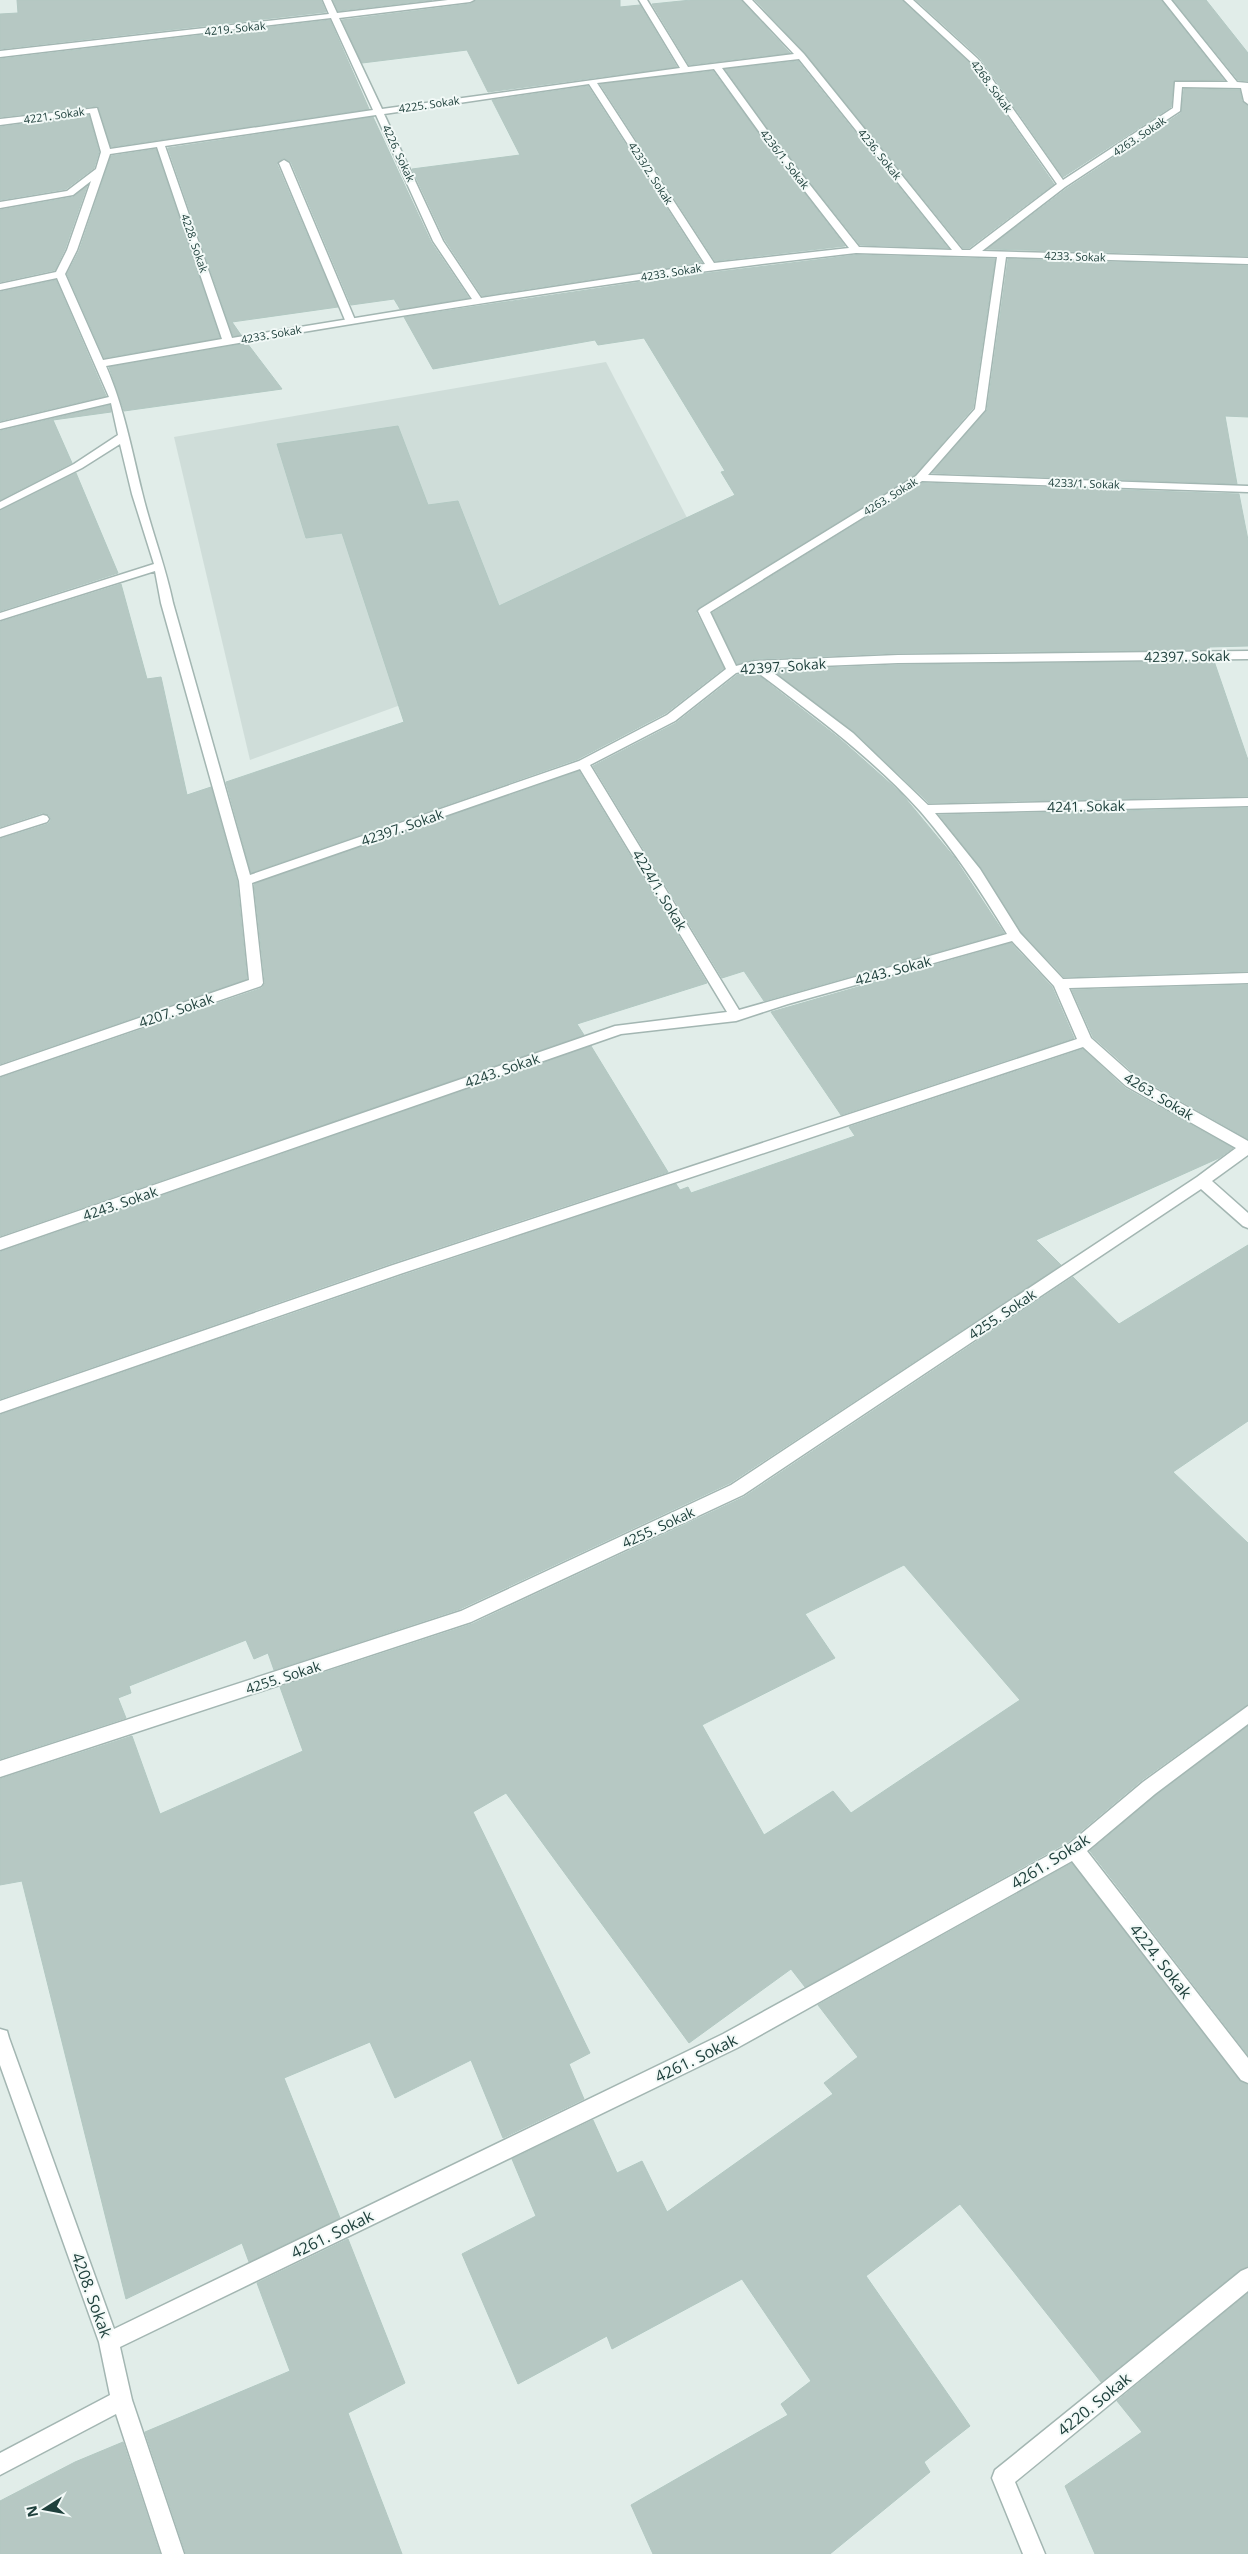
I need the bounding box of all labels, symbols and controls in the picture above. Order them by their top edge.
street label: 4219. Sokak [204,17,266,39]
street label: 4268. Sokak [968,57,1016,115]
street label: 4225. Sokak [398,92,461,116]
street label: 4221. Sokak [23,103,86,127]
street label: 4263. Sokak [1109,113,1169,159]
street label: 4226. Sokak [379,122,419,184]
street label: 4236. Sokak [855,125,905,183]
street label: 4236/1. Sokak [757,126,813,192]
street label: 4233/2. Sokak [625,139,677,207]
street label: 4228. Sokak [178,212,212,275]
street label: 4233. Sokak [1044,247,1106,265]
street label: 4233. Sokak [640,260,703,284]
street label: 4233. Sokak [240,321,303,347]
street label: 4263. Sokak [860,473,920,519]
street label: 4233/1. Sokak [1048,474,1120,492]
street label: 42397. Sokak [1144,646,1231,666]
street label: 42397. Sokak [739,653,827,678]
street label: 4241. Sokak [1047,796,1126,816]
street label: 42397. Sokak [358,804,446,850]
street label: 4224/1. Sokak [628,846,692,934]
street label: 4243. Sokak [853,951,934,989]
street label: 4207. Sokak [136,988,217,1032]
street label: 4243. Sokak [462,1048,543,1092]
street label: 4263. Sokak [1121,1068,1198,1125]
street label: 4243. Sokak [80,1181,161,1225]
street label: 4255. Sokak [964,1284,1040,1344]
street label: 4255. Sokak [619,1502,698,1552]
street label: 4255. Sokak [243,1656,324,1698]
street label: 4261. Sokak [1006,1828,1094,1894]
street label: 4224. Sokak [1125,1919,1197,2003]
street label: 4261. Sokak [651,2028,741,2087]
street label: 4261. Sokak [287,2204,377,2263]
street label: 4208. Sokak [66,2249,118,2341]
street label: 4220. Sokak [1052,2367,1136,2441]
north arrow [20,2484,70,2534]
text: N [21,2504,42,2519]

